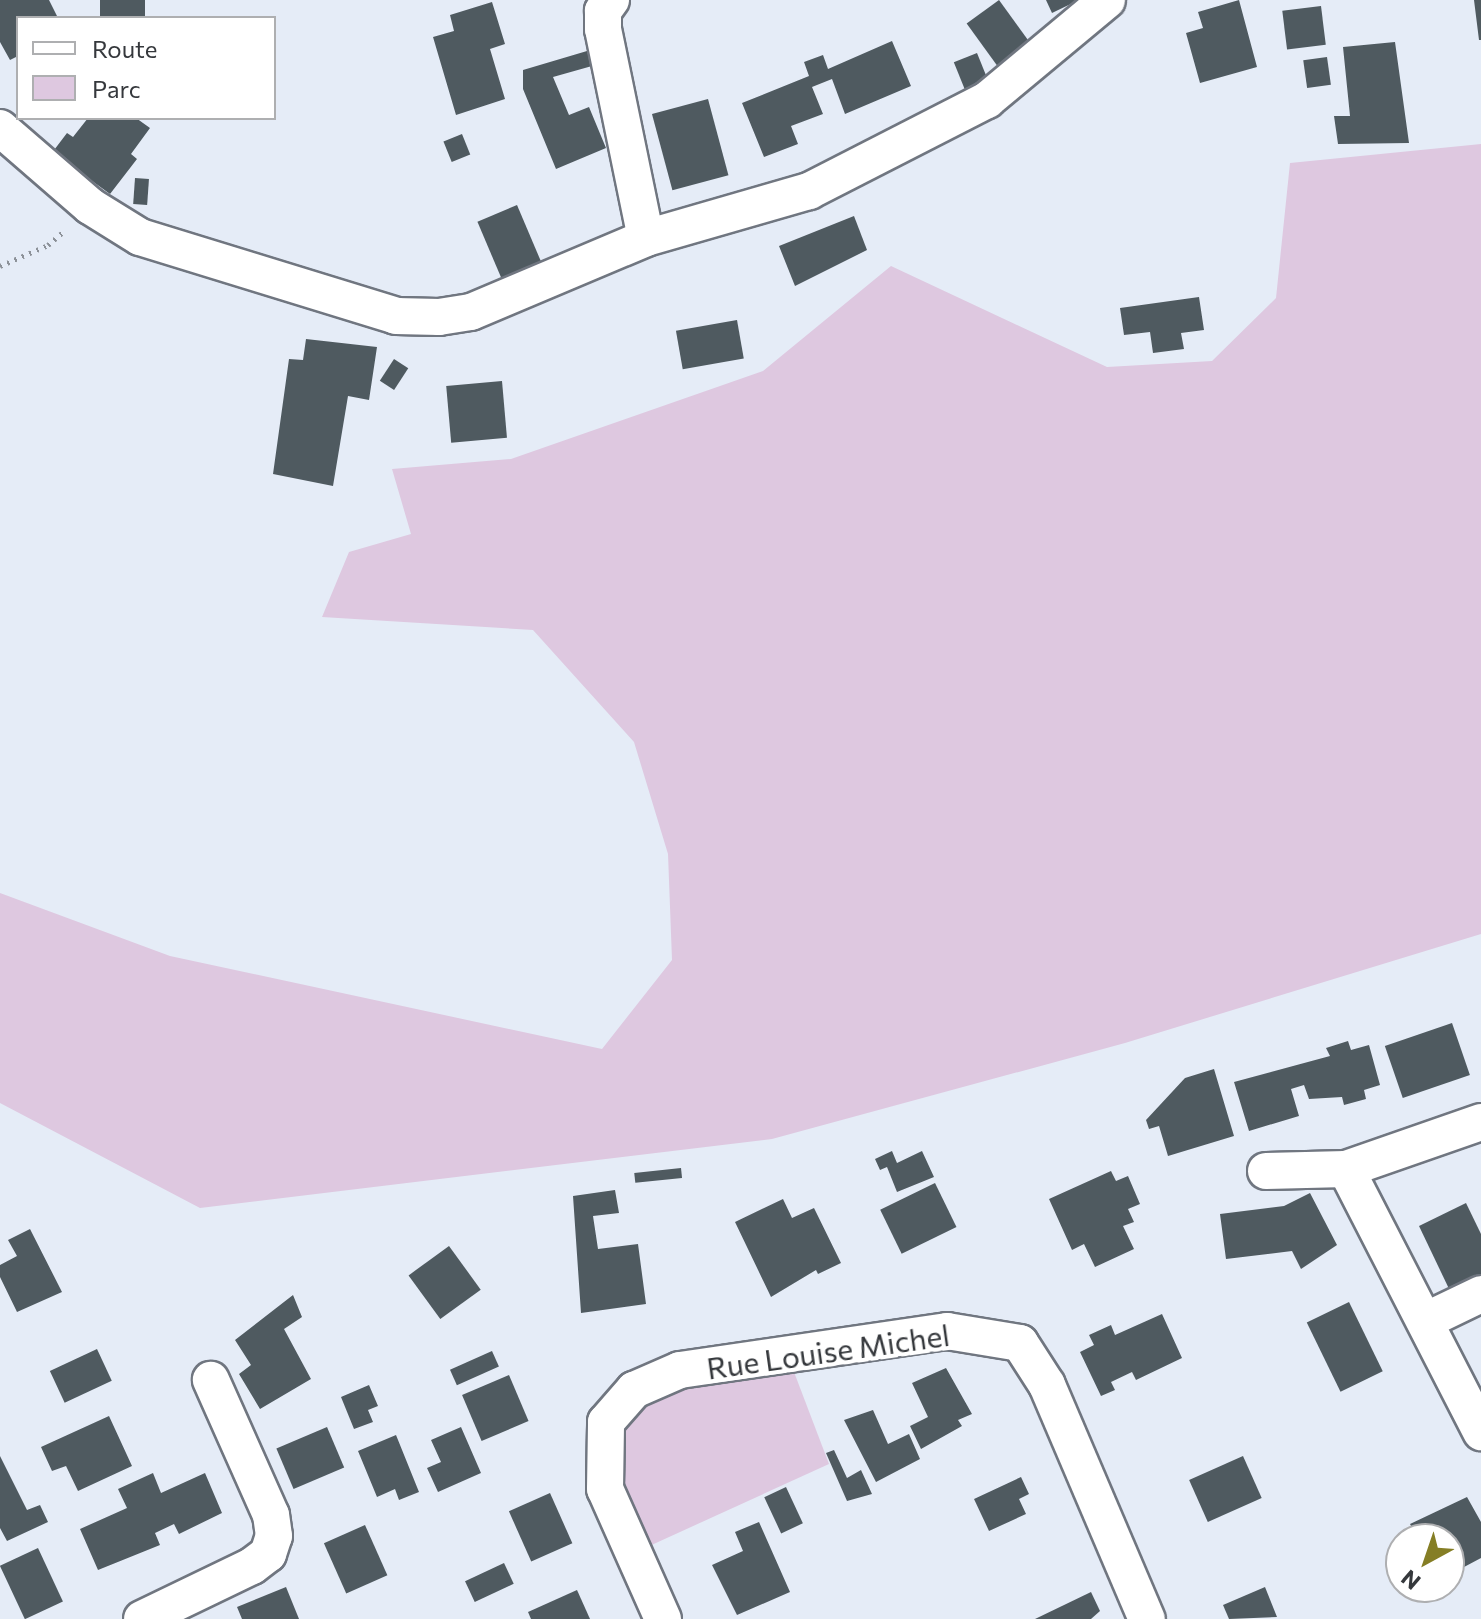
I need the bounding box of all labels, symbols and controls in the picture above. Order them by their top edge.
legend [16,16,276,120]
text: Route [92,34,157,63]
text: Parc [92,74,141,103]
street label: Rue Louise Michel [704,1316,952,1386]
north arrow [1385,1523,1465,1603]
text: N [1396,1565,1426,1596]

